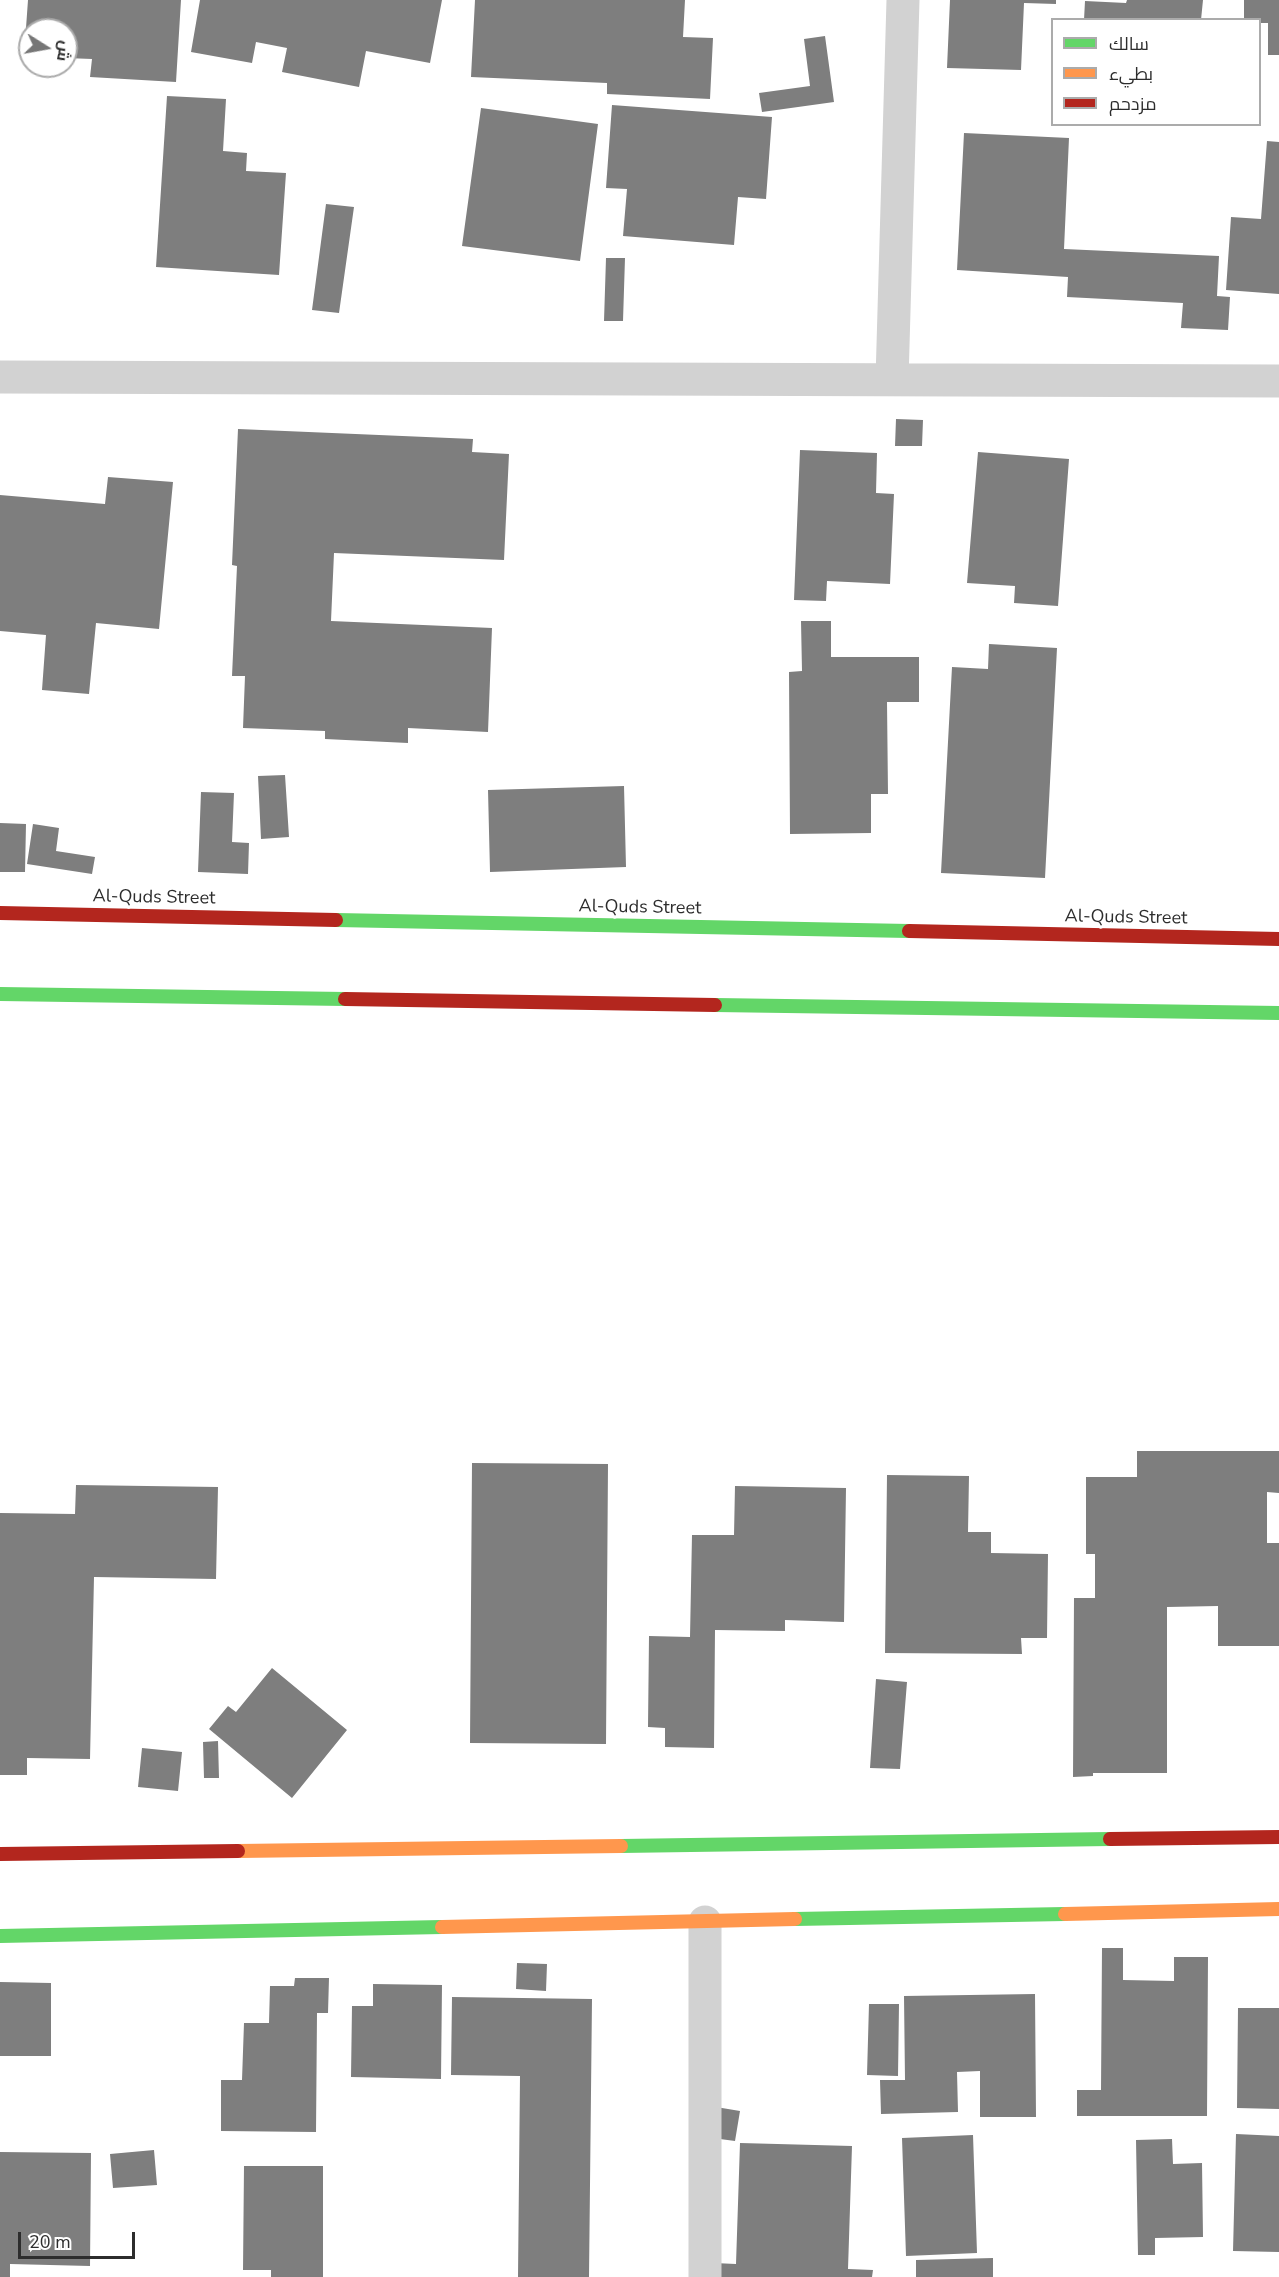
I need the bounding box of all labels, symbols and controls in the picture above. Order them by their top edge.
north arrow [18,18,78,78]
legend [1051,18,1261,126]
text: سالك [1109,32,1149,56]
text: ش [51,39,76,63]
text: بطيء [1109,62,1153,86]
text: مزدحم [1109,92,1157,116]
street label: Al-Quds Street [92,886,216,910]
street label: Al-Quds Street [578,896,702,920]
street label: Al-Quds Street [1064,906,1188,930]
scale bar [21,2220,138,2258]
text: 20 m [29,2230,71,2254]

